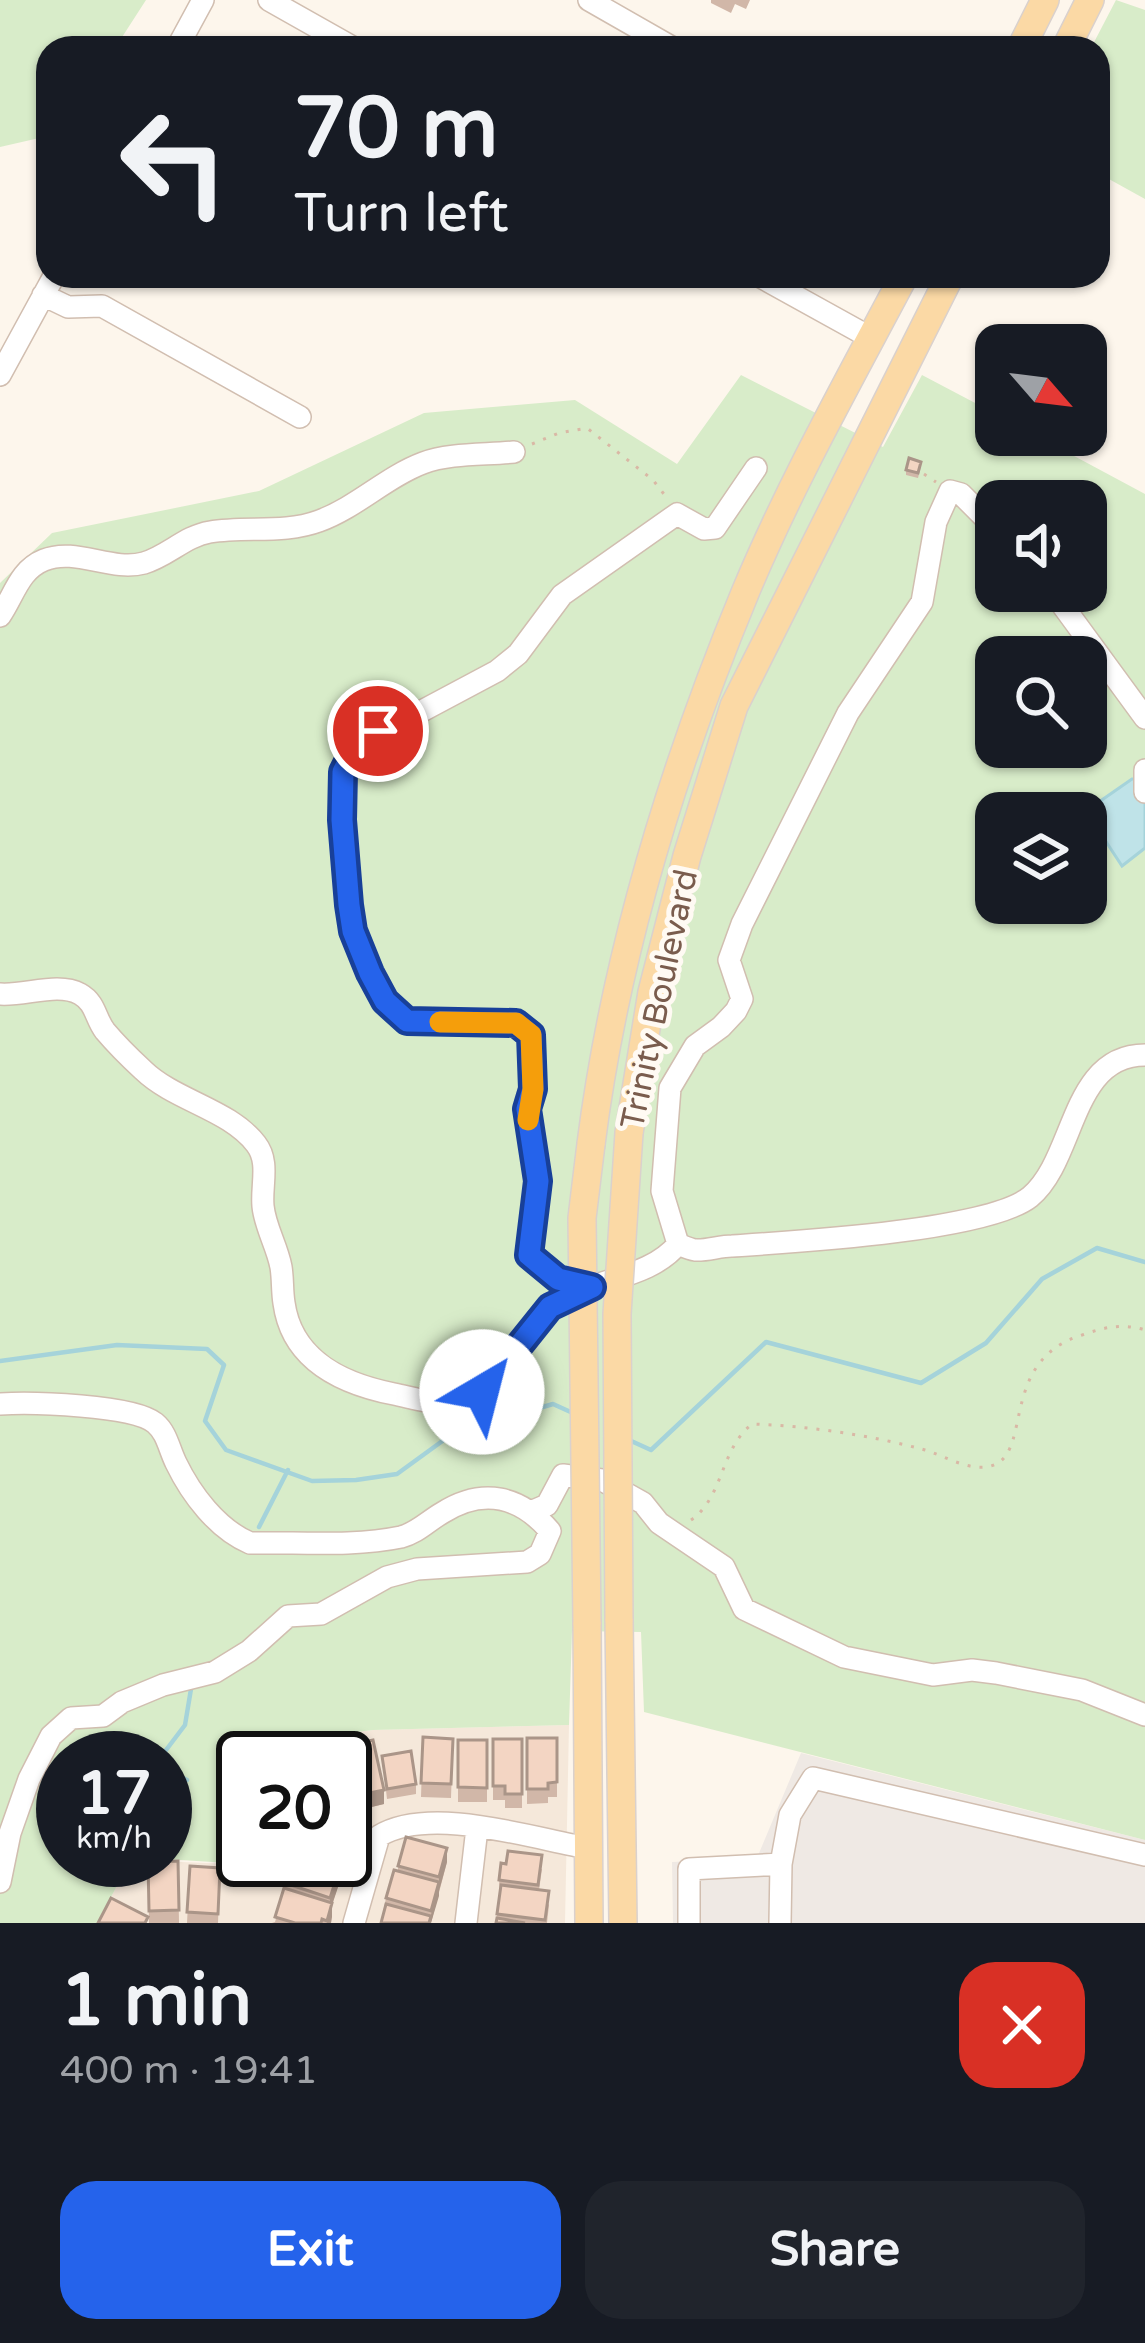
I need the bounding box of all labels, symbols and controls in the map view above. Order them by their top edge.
text: 70 m [294,79,498,180]
icon: left [96,84,252,240]
text: Turn left [294,181,509,246]
north arrow [975,324,1107,456]
map controls [975,324,1107,924]
button: sound [975,480,1107,612]
button: search [975,636,1107,768]
pin [327,680,429,782]
icon: arrive [345,698,411,764]
button: layers [975,792,1107,924]
street label: Trinity Boulevard [613,866,706,1133]
position arrow [419,1329,545,1455]
speed limit sign: 20 [216,1731,372,1887]
text: 17 [76,1758,152,1830]
text: km/h [76,1820,152,1857]
text: 1 min [60,1958,252,2045]
button: close [959,1962,1085,2088]
text: 400 m · 19:41 [60,2047,318,2094]
button: Exit [60,2181,561,2319]
button: Share [585,2181,1085,2319]

